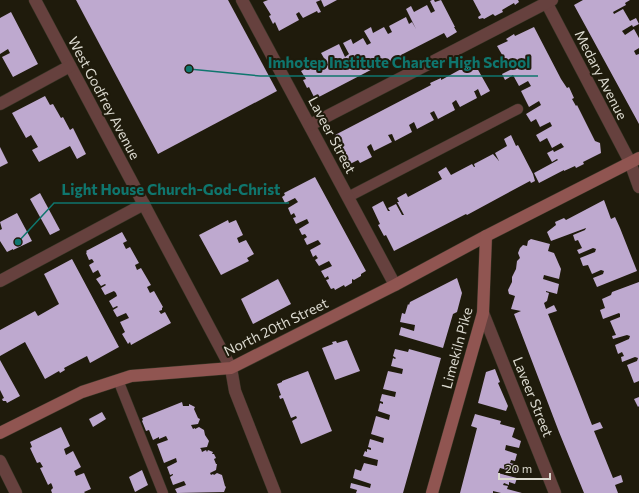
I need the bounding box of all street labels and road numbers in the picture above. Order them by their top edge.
street label: Medary Avenue [572,27,631,122]
street label: West Godfrey Avenue [65,33,144,162]
street label: Laveer Street [305,93,360,176]
street label: North 20th Street [221,294,331,359]
street label: Limekiln Pike [437,305,476,390]
street label: Laveer Street [510,354,557,440]

